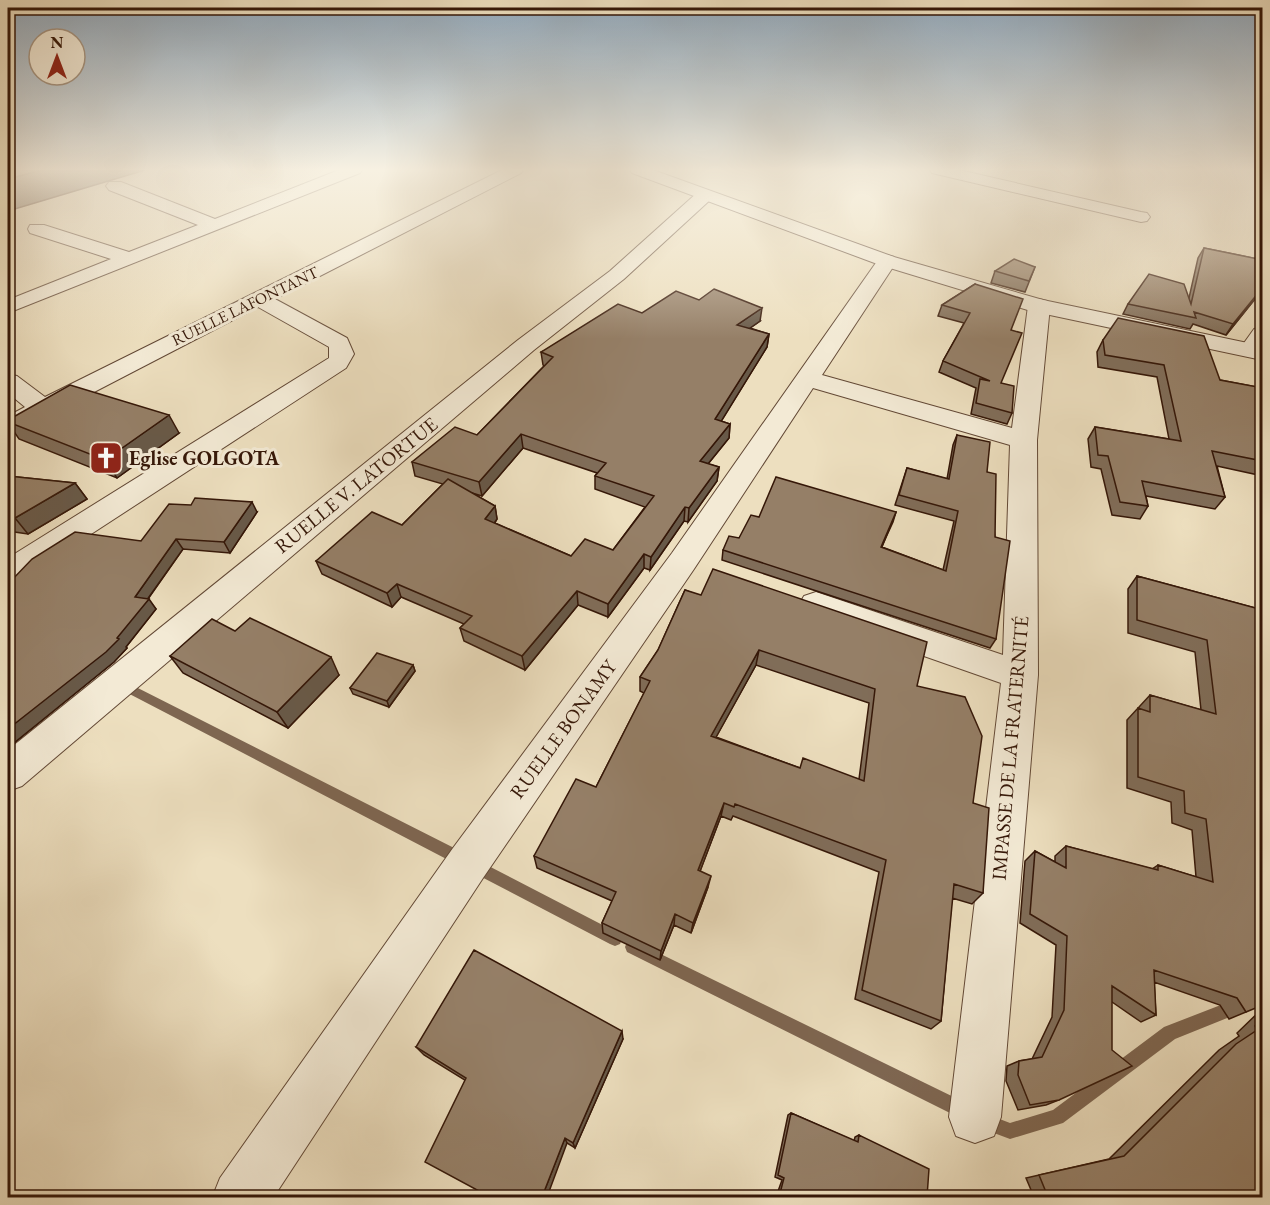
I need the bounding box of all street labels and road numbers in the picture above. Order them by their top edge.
street label: RUELLE LAFONTANT [168,261,322,351]
street label: RUELLE V. LATORTUE [269,411,443,559]
street label: IMPASSE DE LA FRATERNITÉ [985,615,1035,881]
street label: RUELLE BONAMY [504,653,623,803]

